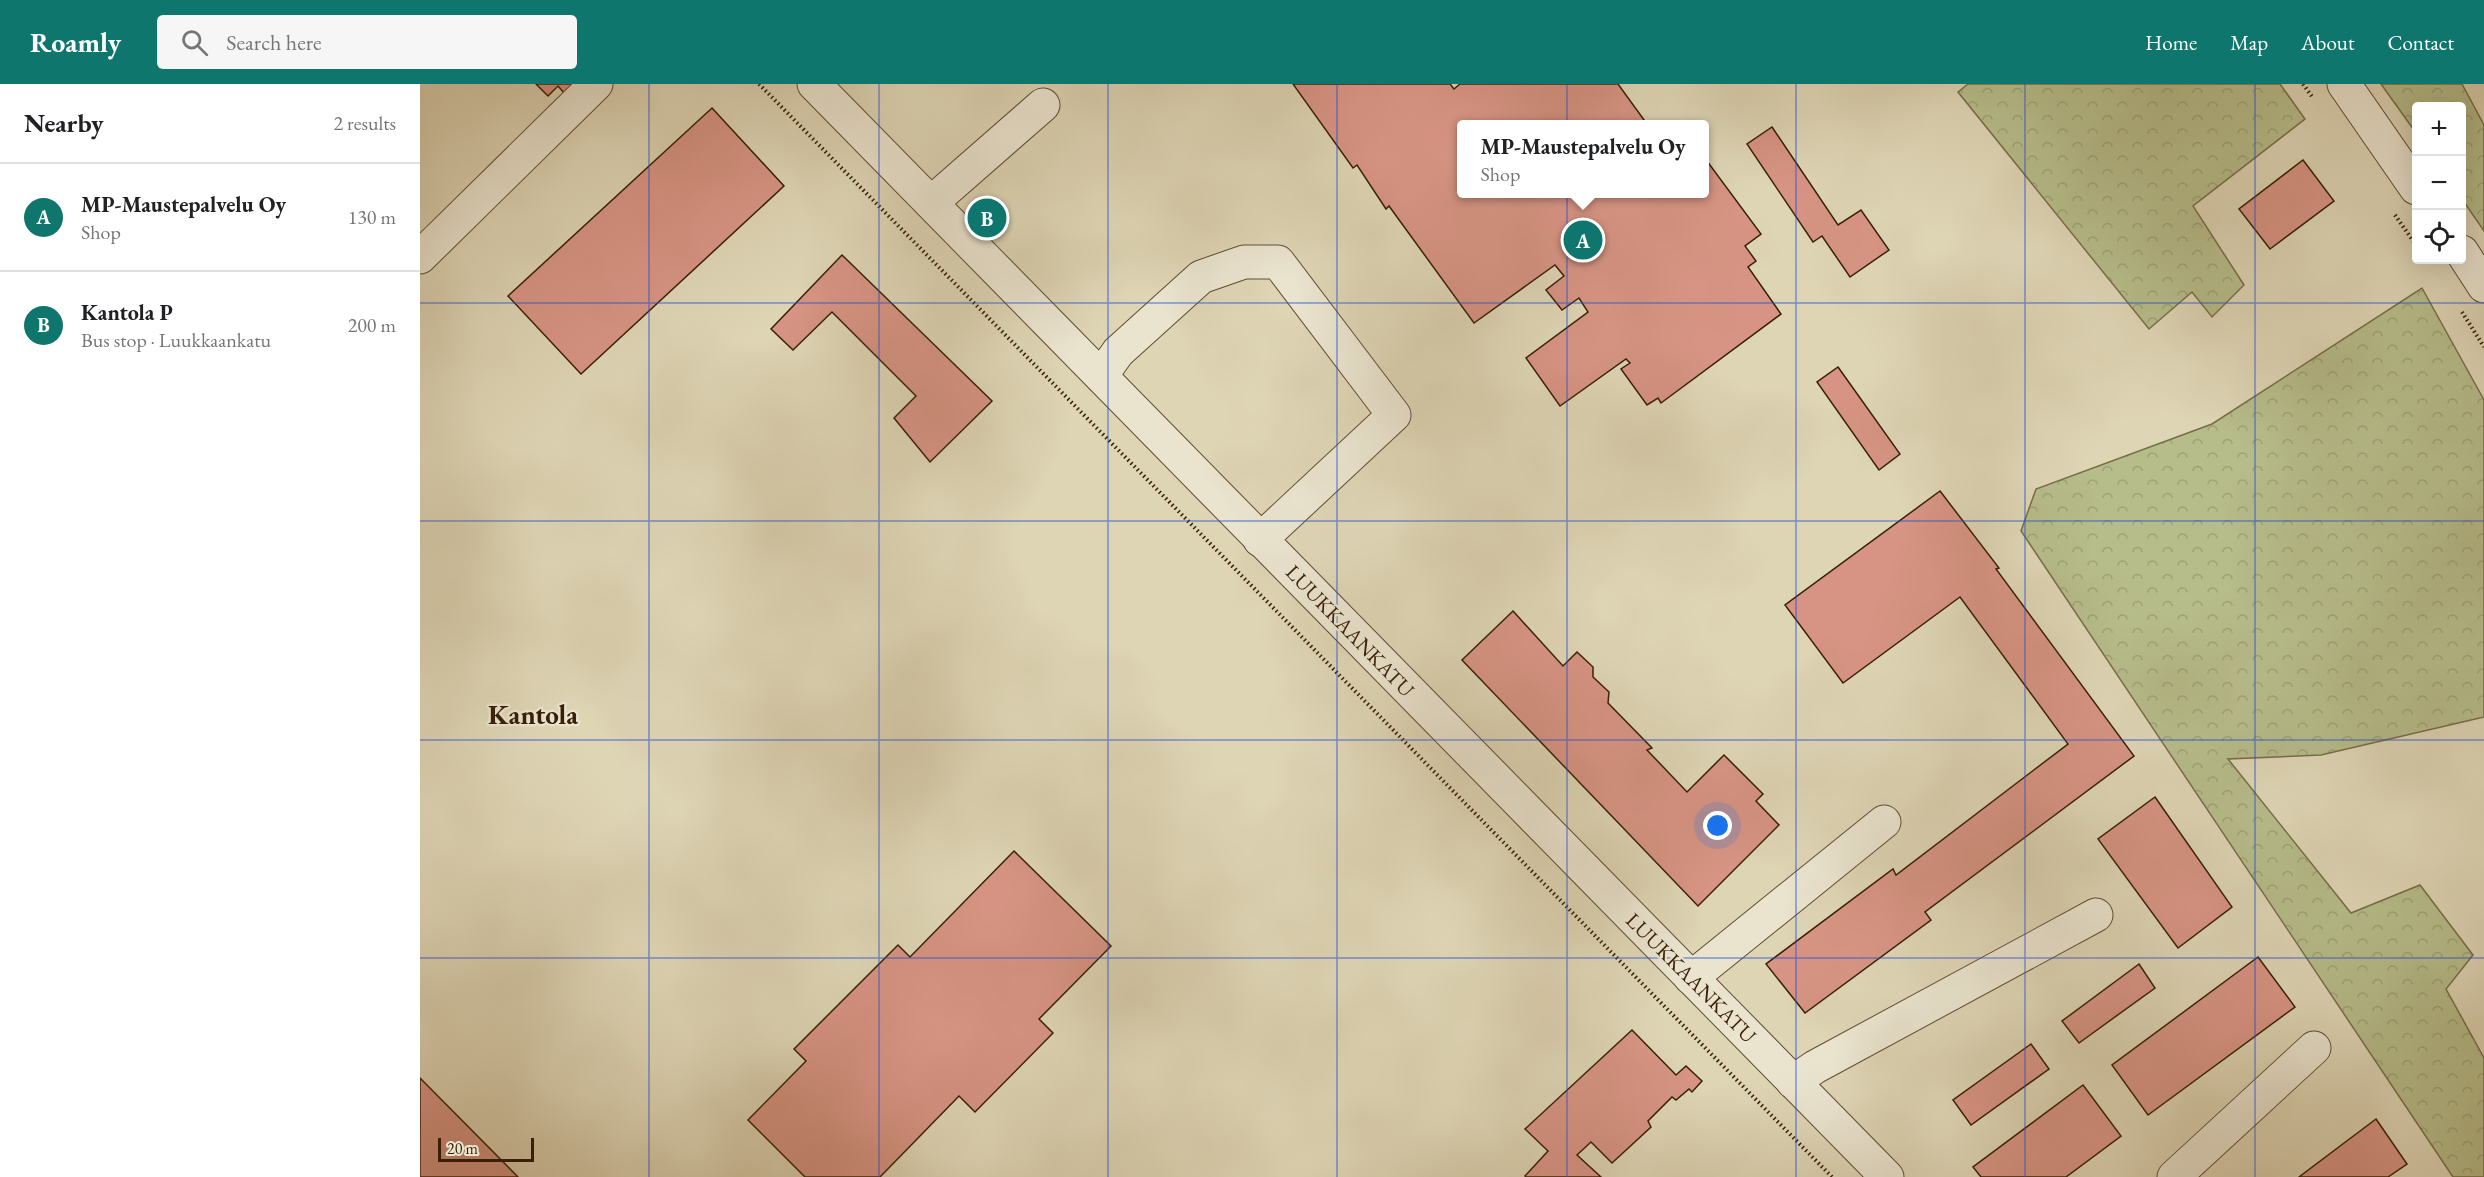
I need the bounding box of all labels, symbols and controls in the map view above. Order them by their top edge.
search box [157,15,577,69]
text: Roamly [30,24,121,60]
icon: search [178,26,211,59]
text: Search here [226,28,322,57]
text: Home [2145,29,2197,56]
text: Map [2230,29,2268,56]
text: About [2301,29,2354,56]
text: Contact [2387,29,2454,56]
map controls [2412,102,2466,264]
button: + [2412,102,2466,156]
text: Nearby [24,106,104,140]
text: 2 results [333,110,396,136]
popup [1457,120,1709,198]
text: MP-Maustepalvelu Oy [1480,132,1686,161]
button: − [2412,156,2466,210]
text: Shop [1480,161,1520,187]
text: MP-Maustepalvelu Oy [81,190,286,219]
pin: B [968,196,1006,240]
text: A [36,204,51,230]
text: 130 m [348,204,396,230]
button: locate [2412,210,2466,264]
pin: A [1564,218,1602,262]
text: Shop [81,219,121,245]
text: Kantola P [81,298,173,327]
text: B [37,312,50,338]
text: 200 m [348,312,396,338]
text: Bus stop · Luukkaankatu [81,327,271,353]
street label: LUUKKAANKATU [1280,559,1421,703]
district label: Kantola [488,697,578,732]
your location [1703,811,1732,840]
street label: LUUKKAANKATU [1620,907,1763,1049]
scale bar [438,1135,534,1162]
text: 20 m [447,1138,478,1159]

